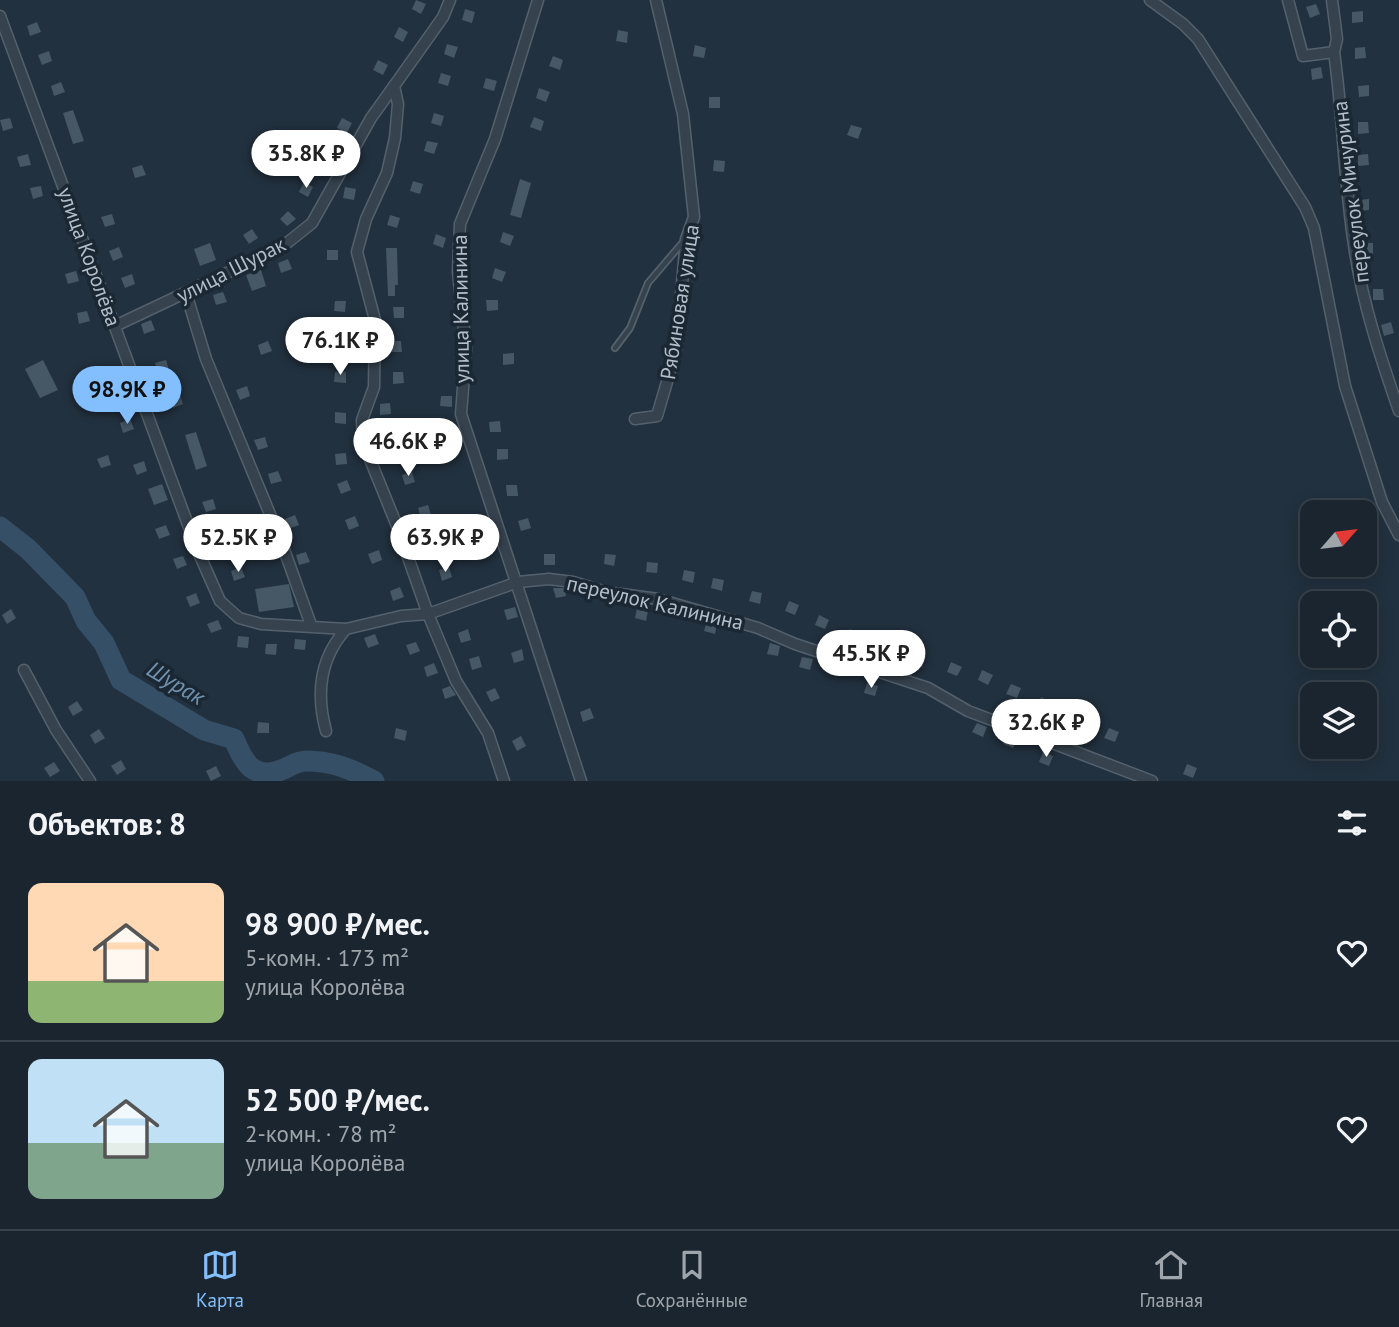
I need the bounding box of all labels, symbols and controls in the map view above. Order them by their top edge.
street label: переулок Мичурина [1326,99,1375,285]
pin: 35.8K ₽ [241,130,371,190]
text: 35.8K ₽ [267,138,345,167]
street label: улица Королёва [52,183,127,330]
street label: Рябиновая улица [654,222,705,381]
street label: улица Шурак [172,230,290,309]
street label: улица Калинина [446,234,475,384]
pin: 76.1K ₽ [275,318,405,377]
text: 76.1K ₽ [301,325,379,354]
pin: 98.9K ₽ [62,366,192,426]
text: 98.9K ₽ [88,374,166,403]
pin: 46.6K ₽ [343,419,473,478]
text: 46.6K ₽ [369,426,447,455]
north arrow [1300,500,1377,578]
map controls [1300,500,1377,759]
pin: 52.5K ₽ [173,514,303,574]
pin: 63.9K ₽ [380,514,510,574]
text: 52.5K ₽ [199,522,277,551]
text: 63.9K ₽ [406,522,484,551]
street label: переулок Калинина [564,569,746,636]
button: locate [1300,591,1377,668]
pin: 45.5K ₽ [806,630,936,690]
text: 45.5K ₽ [832,638,910,667]
water label: Шурак [142,654,212,712]
button: layers [1300,682,1377,759]
pin: 32.6K ₽ [981,700,1111,759]
text: 32.6K ₽ [1007,707,1085,736]
text: Объектов: 8 [28,804,186,843]
icon: filters [1333,804,1371,842]
text: 98 900 ₽/мес. [245,904,430,943]
icon: home [84,911,168,995]
icon: heart [1333,934,1371,972]
text: 5-комн. · 173 m² [245,943,409,972]
text: улица Королёва [245,972,405,1001]
text: 52 500 ₽/мес. [245,1080,430,1119]
icon: home [84,1087,168,1171]
icon: heart [1333,1110,1371,1148]
text: 2-комн. · 78 m² [245,1119,397,1148]
text: улица Королёва [245,1148,405,1177]
tab: Карта [196,1246,244,1312]
tab: Сохранённые [636,1246,748,1312]
tab: Главная [1139,1246,1203,1312]

